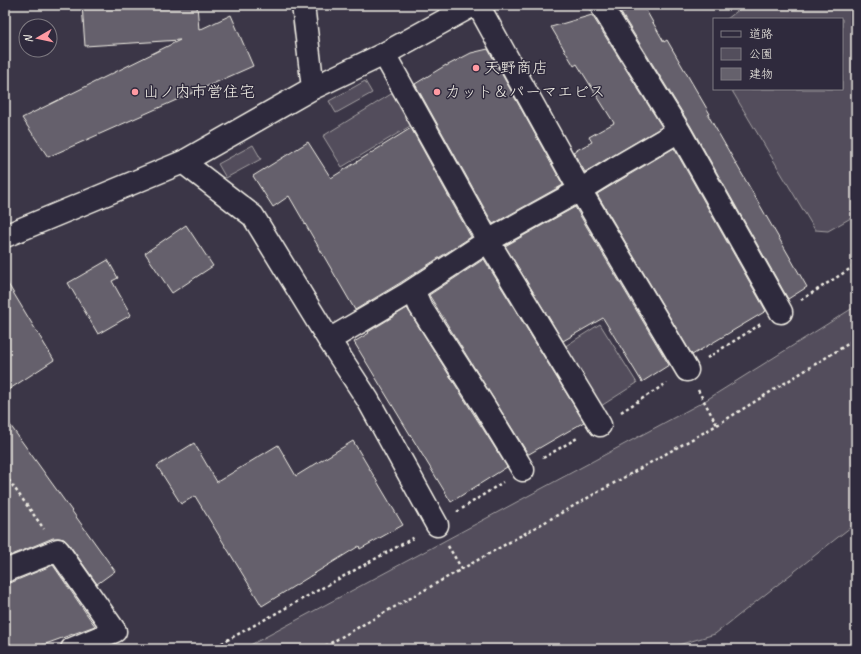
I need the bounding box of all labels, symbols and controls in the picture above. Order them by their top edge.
north arrow [18,18,58,58]
legend [713,18,843,90]
text: 道路 [749,26,773,42]
text: N [20,33,36,44]
text: 公園 [749,46,773,62]
place label: 天野商店 [484,58,548,78]
marker: 天野商店 [471,63,481,73]
text: 建物 [749,66,773,82]
place label: 山ノ内市営住宅 [143,82,255,102]
place label: カット＆パーマエビス [445,82,605,102]
marker: 山ノ内市営住宅 [130,87,140,97]
marker: カット＆パーマエビス [432,87,442,97]

